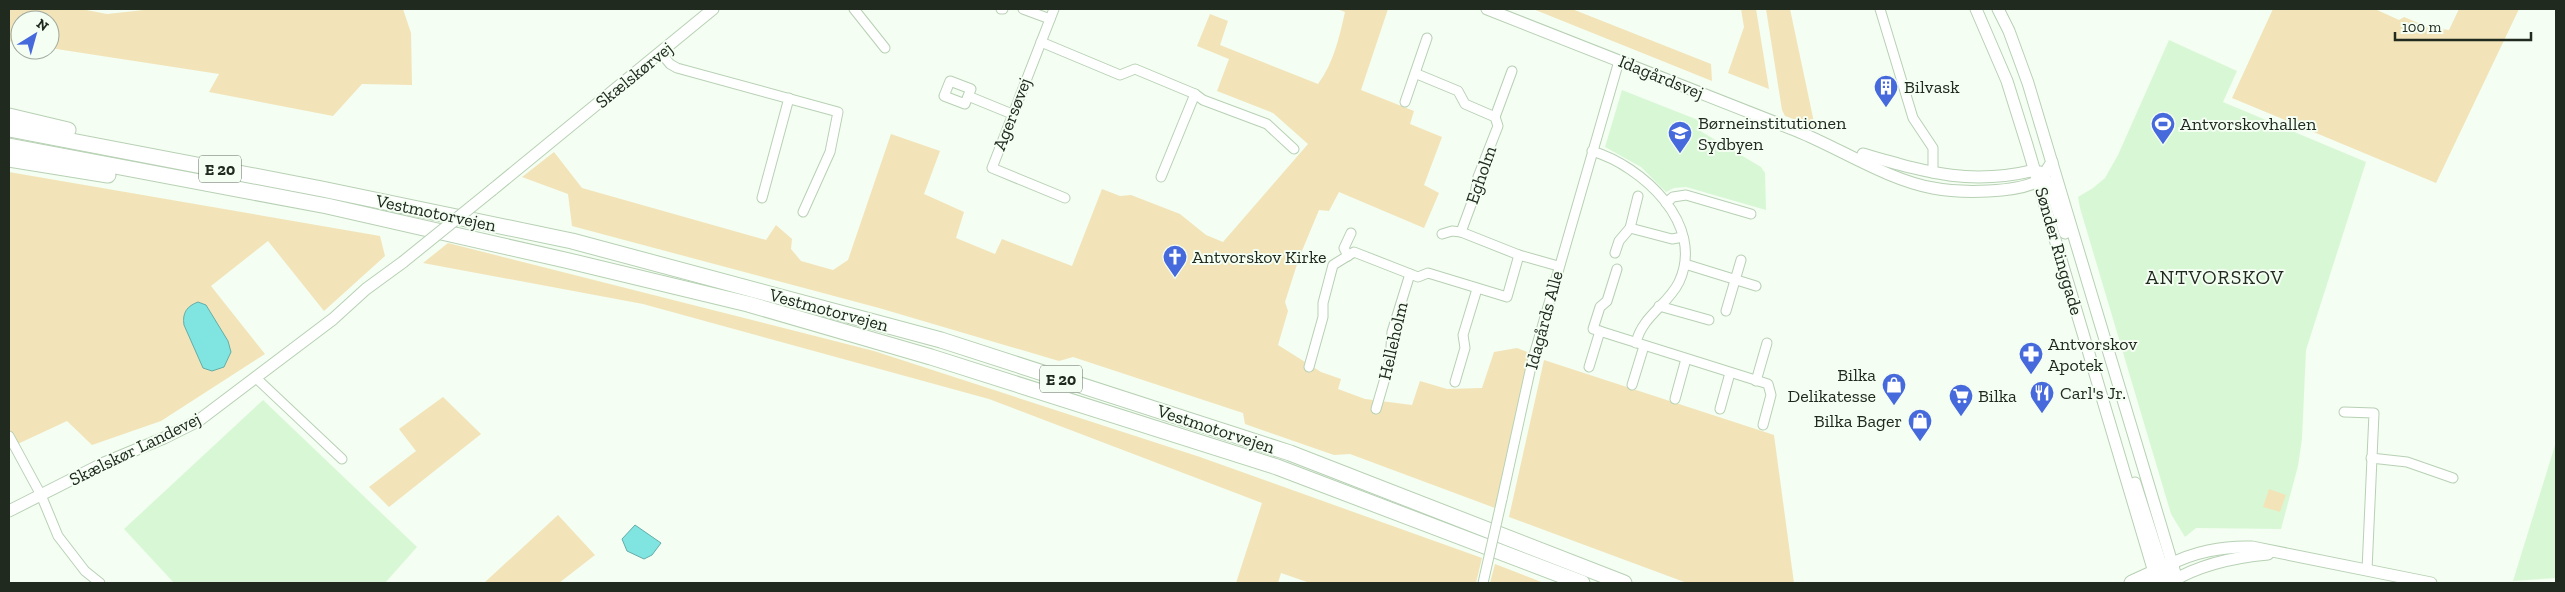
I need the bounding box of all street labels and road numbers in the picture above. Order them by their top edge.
street label: Skælskørvej [591,37,677,113]
street label: Idagårdsvej [1615,50,1707,104]
street label: Agersøvej [988,75,1036,153]
street label: Egholm [1461,143,1501,207]
road number: E 20 [199,156,241,182]
street label: Sønder Ringgade [2030,184,2088,318]
street label: Vestmotorvejen [373,189,499,237]
street label: Idagårds Alle [1520,268,1568,372]
street label: Vestmotorvejen [766,283,892,337]
street label: Helleholm [1373,299,1413,382]
road number: E 20 [1040,366,1082,392]
street label: Vestmotorvejen [1153,399,1278,459]
street label: Skælskør Landevej [66,408,204,490]

